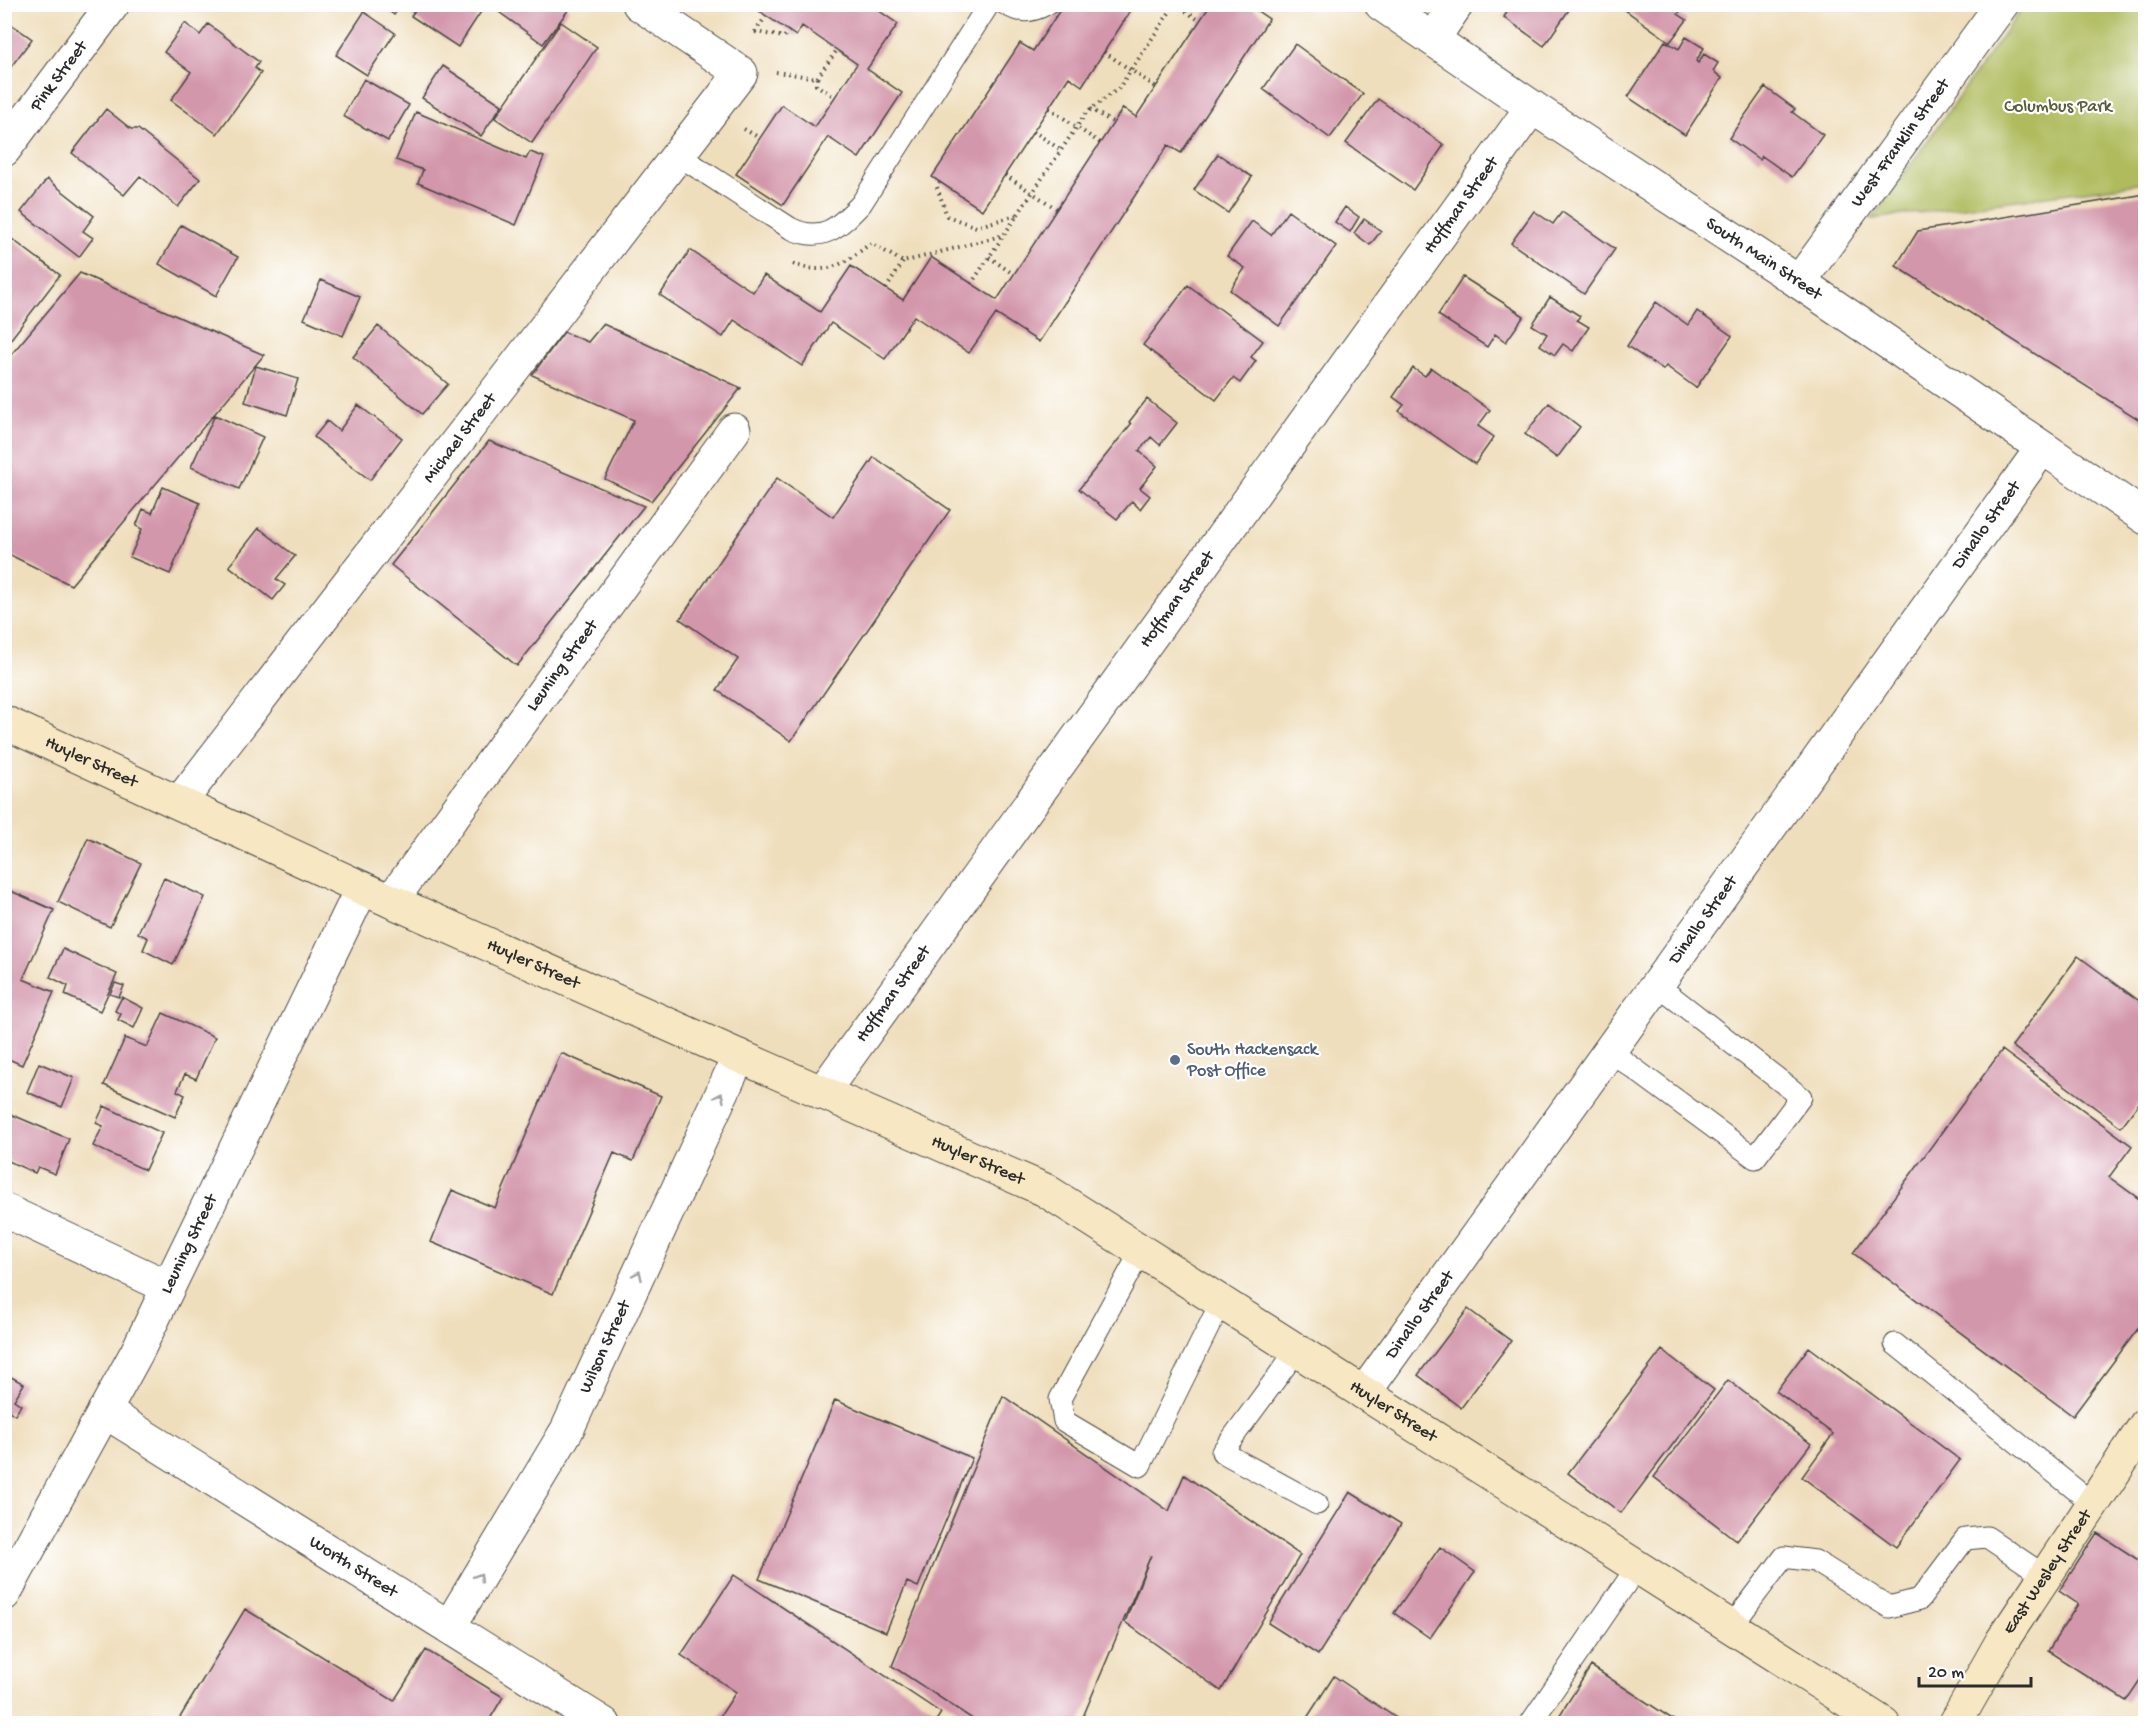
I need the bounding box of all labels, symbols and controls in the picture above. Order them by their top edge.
street label: Pink Street [25,36,93,117]
street label: West Franklin Street [1847,73,1955,211]
park label: Columbus Park [2004,97,2114,118]
street label: Hoffman Street [1419,151,1504,258]
street label: South Main Street [1702,213,1827,306]
street label: Michael Street [419,388,502,487]
street label: Dinallo Street [1947,476,2026,574]
street label: Hoffman Street [1135,546,1220,652]
street label: Leuning Street [522,615,604,716]
street label: Huyler Street [42,732,142,794]
street label: Dinallo Street [1664,870,1743,969]
street label: Huyler Street [483,934,584,995]
street label: Hoffman Street [851,940,936,1047]
place label: South Hackensack Post Office [1186,1040,1319,1082]
marker: South Hackensack Post Office [1168,1053,1182,1067]
one-way arrow [712,1093,724,1104]
street label: Huyler Street [928,1131,1029,1191]
street label: Leuning Street [156,1190,223,1297]
street label: Dinallo Street [1381,1265,1460,1364]
one-way arrow [631,1270,643,1281]
street label: Wilson Street [575,1296,636,1397]
street label: Huyler Street [1345,1376,1442,1448]
street label: East Wesley Street [1999,1505,2097,1638]
street label: Worth Street [305,1531,403,1603]
one-way arrow [472,1573,484,1583]
scale bar [1919,1650,2032,1688]
text: 20 m [1928,1663,1964,1684]

